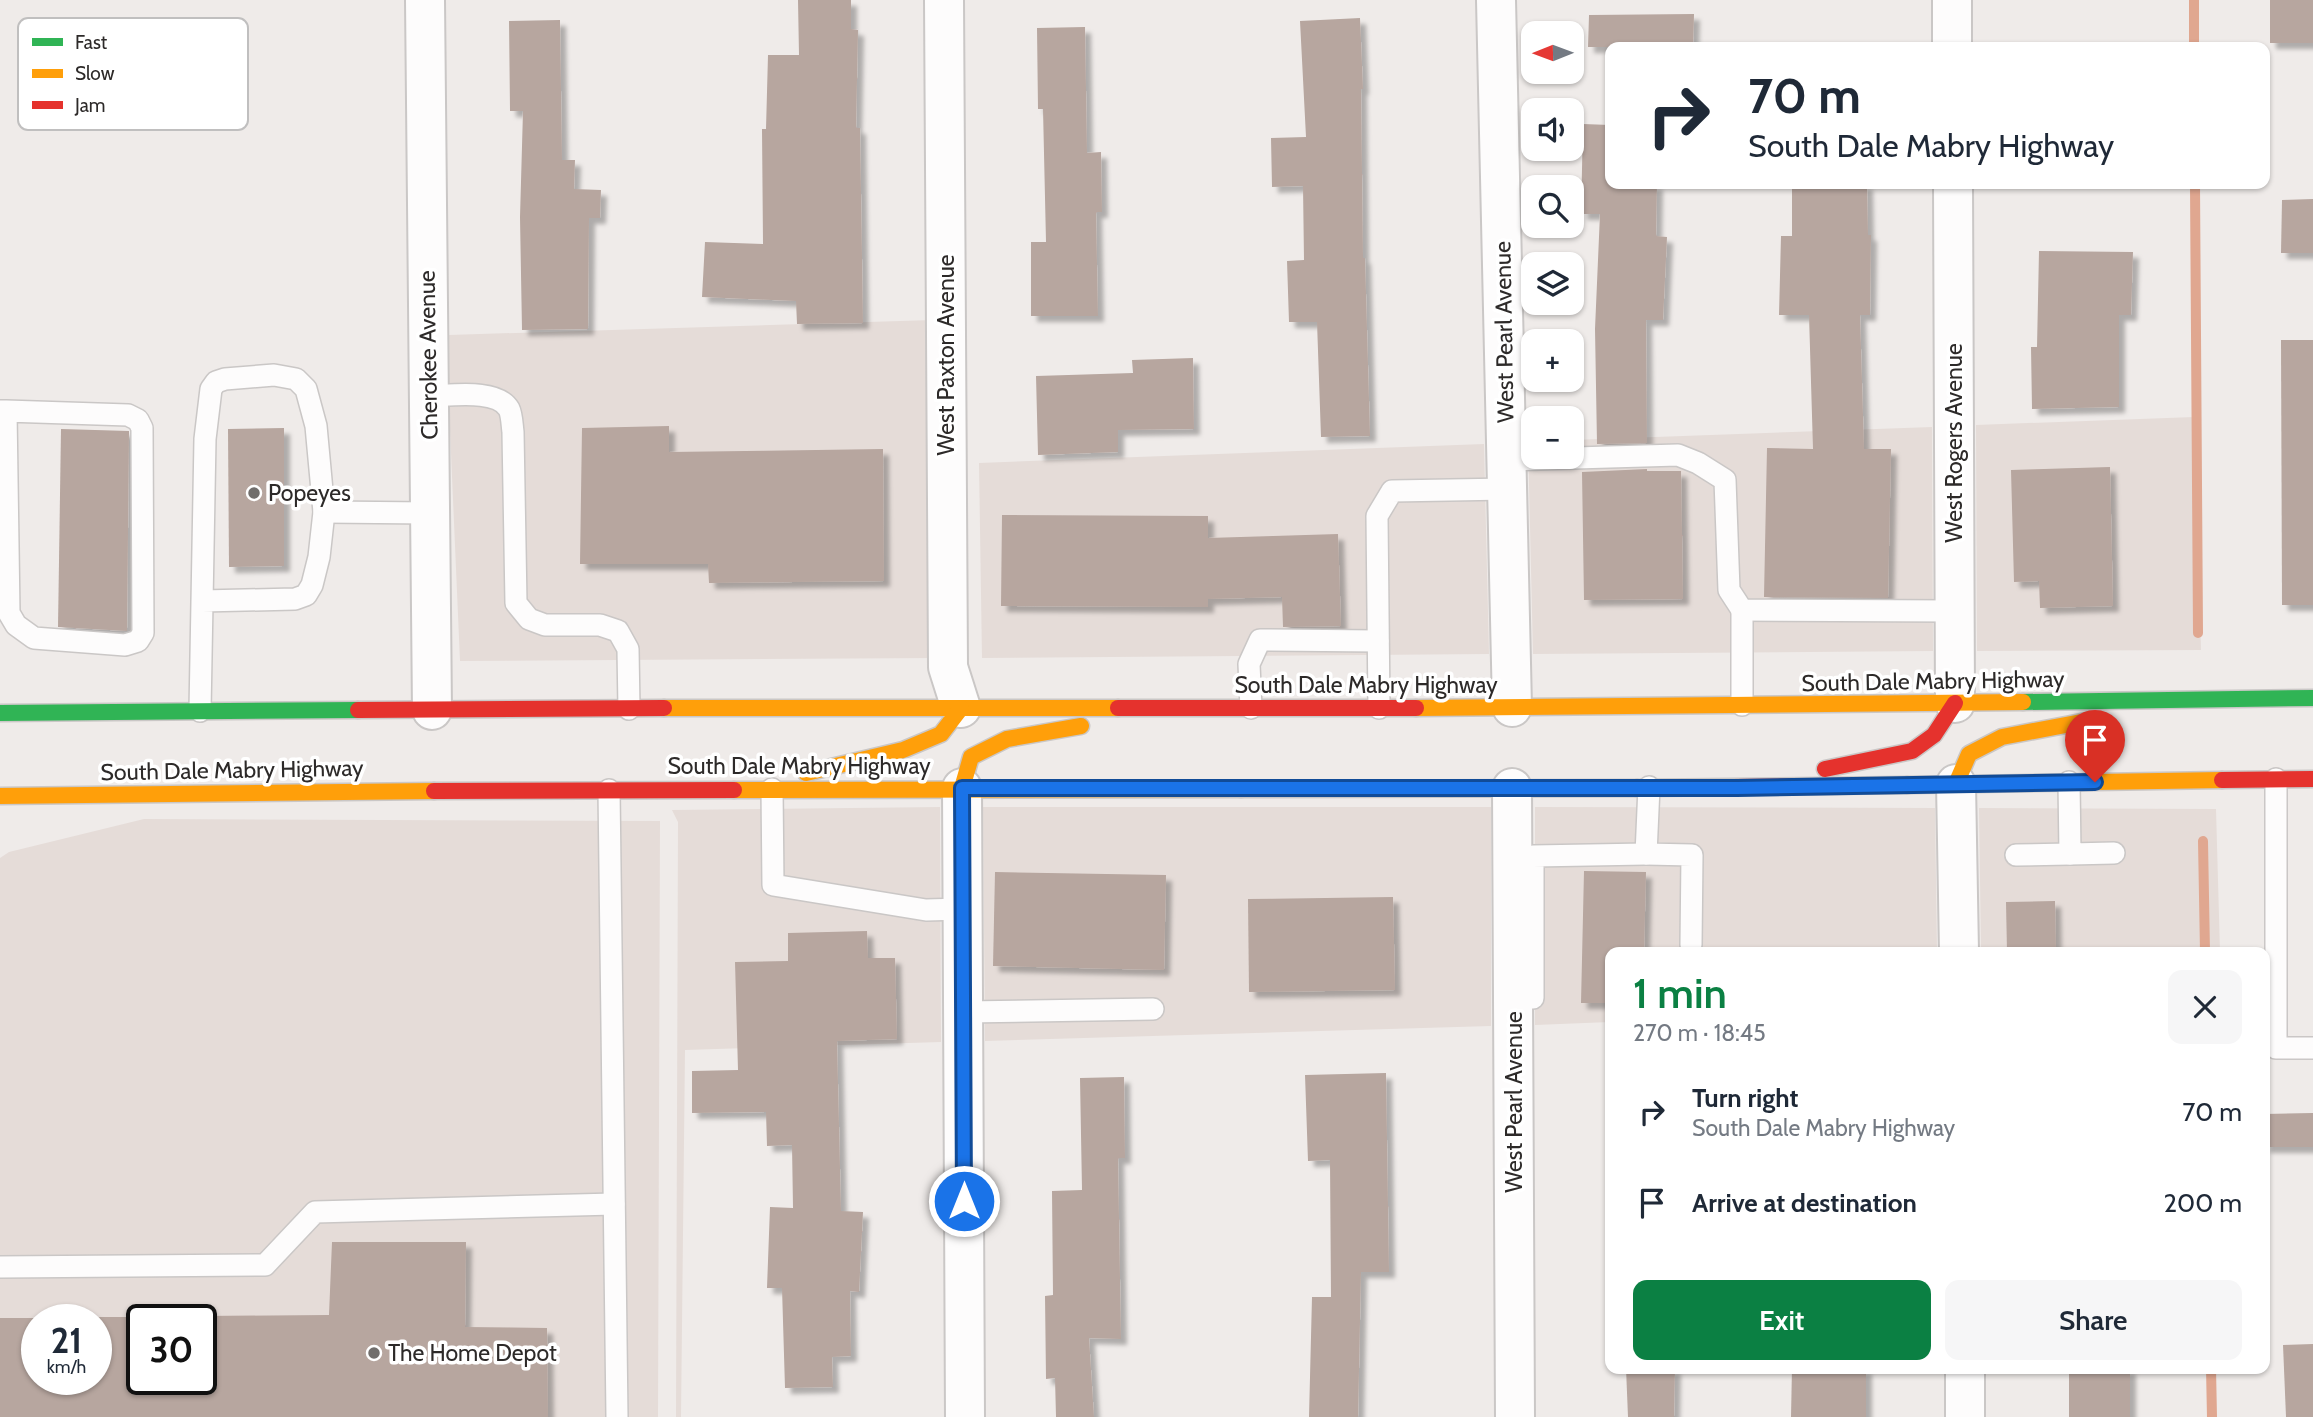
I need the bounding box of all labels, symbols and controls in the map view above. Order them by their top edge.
legend [18,18,248,130]
north arrow [1521,21,1584,84]
map controls [1521,21,1584,469]
text: Fast [75,31,108,54]
text: Slow [75,62,115,85]
text: 70 m [1748,66,1861,125]
icon: right [1633,70,1724,161]
text: Jam [74,94,105,117]
button: sound [1521,98,1584,161]
text: South Dale Mabry Highway [1748,126,2114,165]
button: search [1521,175,1584,238]
street label: West Pearl Avenue [1488,241,1520,423]
button: layers [1521,252,1584,315]
street label: West Paxton Avenue [932,254,960,456]
street label: Cherokee Avenue [413,270,443,440]
button: + [1521,329,1584,392]
street label: West Rogers Avenue [1940,343,1968,543]
button: − [1521,406,1584,469]
place label: Popeyes [268,479,351,507]
marker: Popeyes [246,485,262,501]
street label: South Dale Mabry Highway [1801,665,2065,697]
street label: South Dale Mabry Highway [1234,671,1498,699]
pin [2065,710,2125,782]
icon: arrive [2076,721,2114,759]
street label: South Dale Mabry Highway [667,752,931,780]
street label: South Dale Mabry Highway [100,754,364,786]
text: 1 min [1633,967,1727,1019]
button: close [2168,970,2242,1044]
street label: West Pearl Avenue [1500,1011,1528,1193]
text: 270 m · 18:45 [1633,1019,1766,1047]
text: Turn right [1692,1082,1798,1114]
icon: right [1633,1093,1671,1131]
text: 70 m [2182,1096,2242,1128]
text: South Dale Mabry Highway [1692,1114,1955,1142]
position arrow [927,1164,1001,1238]
icon: arrive [1633,1184,1671,1222]
text: Arrive at destination [1692,1187,1917,1219]
text: 200 m [2163,1187,2242,1219]
button: Exit [1633,1280,1931,1360]
button: Share [1945,1280,2242,1360]
speed limit sign: 30 [126,1304,217,1395]
text: 21 [51,1319,82,1362]
place label: The Home Depot [388,1339,557,1367]
marker: The Home Depot [366,1345,382,1361]
text: km/h [47,1356,86,1378]

